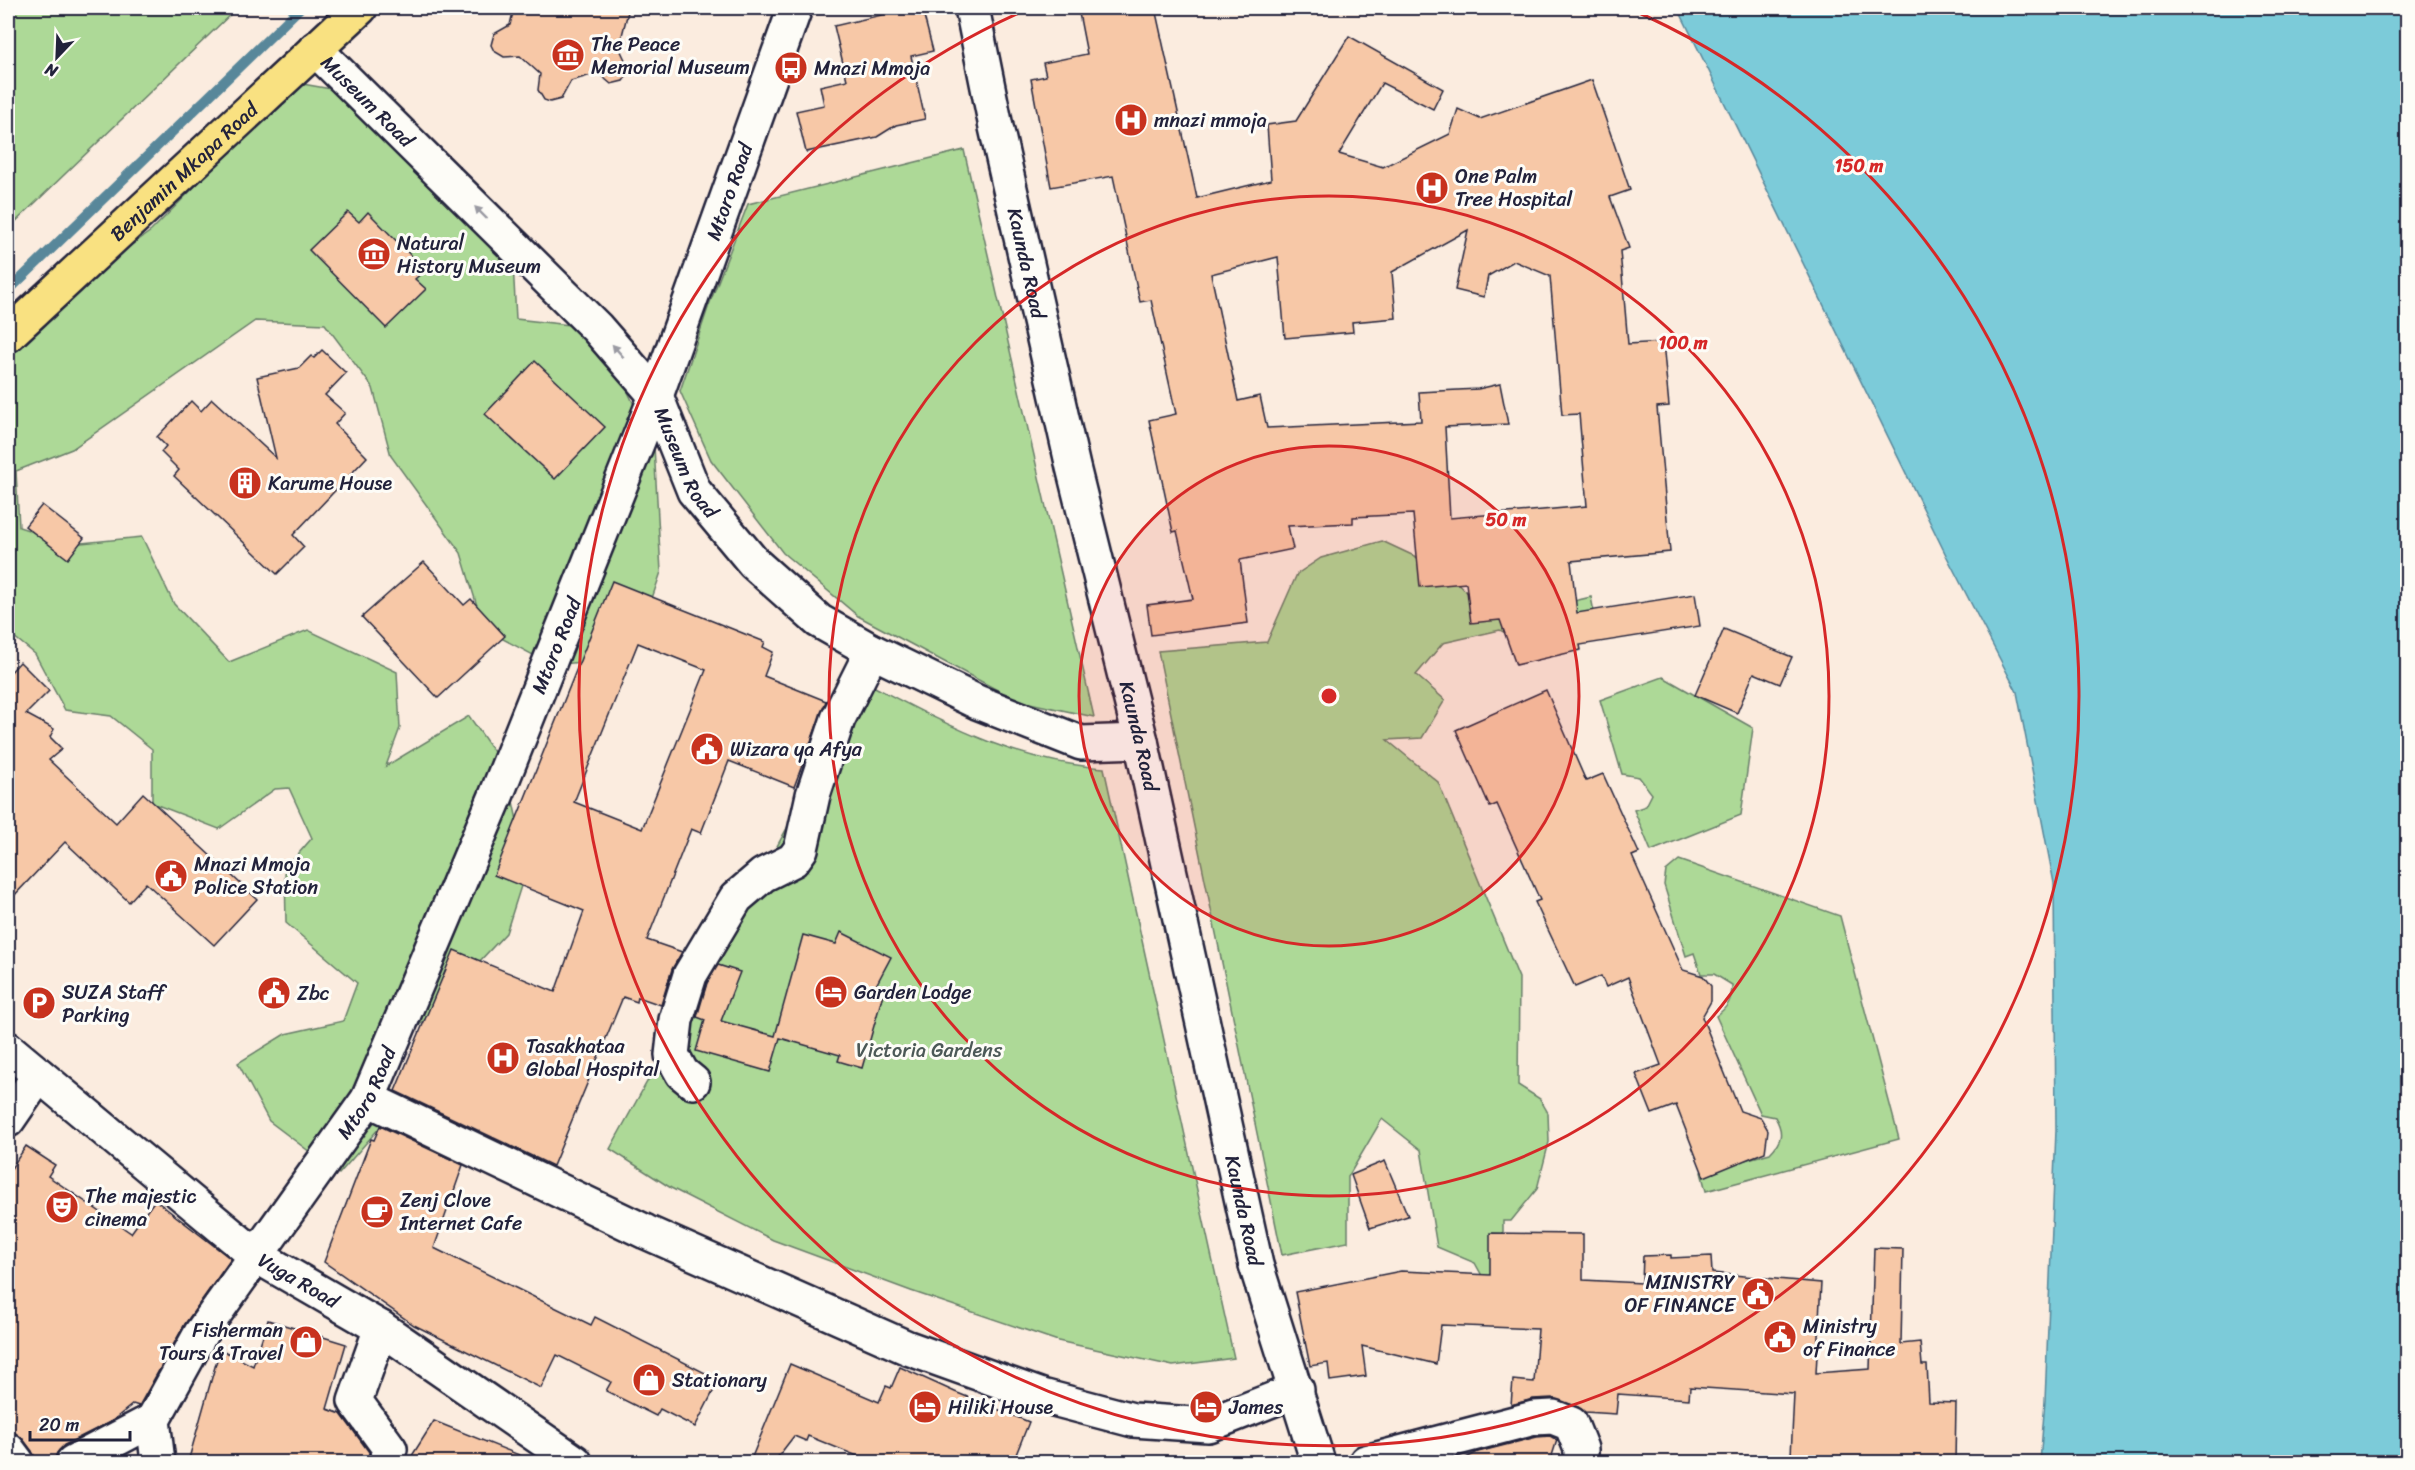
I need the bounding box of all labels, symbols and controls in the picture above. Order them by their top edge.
north arrow [27,27,87,87]
place label: The Peace Memorial Museum [591,27,750,85]
museum icon: The Peace Memorial Museum [550,37,586,73]
street label: Museum Road [312,46,424,157]
bus stop icon: Mnazi Mmoja [773,50,809,86]
place label: Mnazi Mmoja [814,51,930,86]
text: N [40,54,63,86]
street label: Benjamin Mkapa Road [102,93,268,250]
hospital icon: mnazi mmoja [1113,102,1149,138]
place label: mnazi mmoja [1154,103,1267,138]
street label: Mtoro Road [696,137,764,245]
text: 150 m [1835,150,1883,182]
place label: One Palm Tree Hospital [1455,159,1573,217]
hospital icon: One Palm Tree Hospital [1414,170,1450,206]
street label: Kaunda Road [997,205,1056,323]
one-way arrow [474,206,488,220]
place label: Natural History Museum [397,226,541,284]
museum icon: Natural History Museum [356,236,392,272]
text: 100 m [1659,327,1708,359]
one-way arrow [611,344,624,359]
street label: Museum Road [644,402,728,528]
building icon: Karume House [227,465,263,501]
place label: Karume House [268,466,393,501]
text: 50 m [1486,504,1527,536]
street label: Mtoro Road [522,591,592,699]
street label: Kaunda Road [1109,677,1169,796]
centre of rings [1319,686,1339,706]
public building icon: Wizara ya Afya [689,731,725,767]
place label: Wizara ya Afya [730,732,863,767]
place label: Mnazi Mmoja Police Station [194,847,318,905]
public building icon: Mnazi Mmoja Police Station [153,858,189,894]
hotel icon: Garden Lodge [813,974,849,1010]
place label: SUZA Staff Parking [62,975,168,1033]
public building icon: Zbc [256,975,292,1011]
place label: Garden Lodge [854,975,972,1010]
place label: Zbc [297,976,330,1011]
parking icon: SUZA Staff Parking [21,985,57,1021]
place label: Tasakhataa Global Hospital [526,1029,660,1087]
park label: Victoria Gardens [856,1033,1003,1068]
street label: Mtoro Road [328,1040,407,1147]
hospital icon: Tasakhataa Global Hospital [485,1040,521,1076]
street label: Kaunda Road [1214,1152,1273,1271]
place label: The majestic cinema [85,1179,196,1237]
place label: Zenj Clove Internet Cafe [399,1183,522,1241]
theatre icon: The majestic cinema [44,1189,80,1225]
cafe icon: Zenj Clove Internet Cafe [359,1194,395,1230]
street label: Vuga Road [251,1243,347,1319]
place label: MINISTRY OF FINANCE [1624,1265,1737,1323]
public building icon: MINISTRY OF FINANCE [1740,1276,1776,1312]
place label: Ministry of Finance [1803,1309,1896,1367]
place label: Fisherman Tours & Travel [159,1313,284,1371]
public building icon: Ministry of Finance [1762,1319,1798,1355]
shop icon: Fisherman Tours & Travel [288,1324,324,1360]
shop icon: Stationary [631,1362,667,1398]
place label: Stationary [672,1363,768,1398]
hotel icon: Hiliki House [907,1389,943,1425]
hotel icon: James [1188,1389,1224,1425]
place label: Hiliki House [948,1390,1053,1425]
place label: James [1228,1390,1284,1425]
scale bar [30,1404,130,1442]
text: 20 m [39,1409,79,1441]

